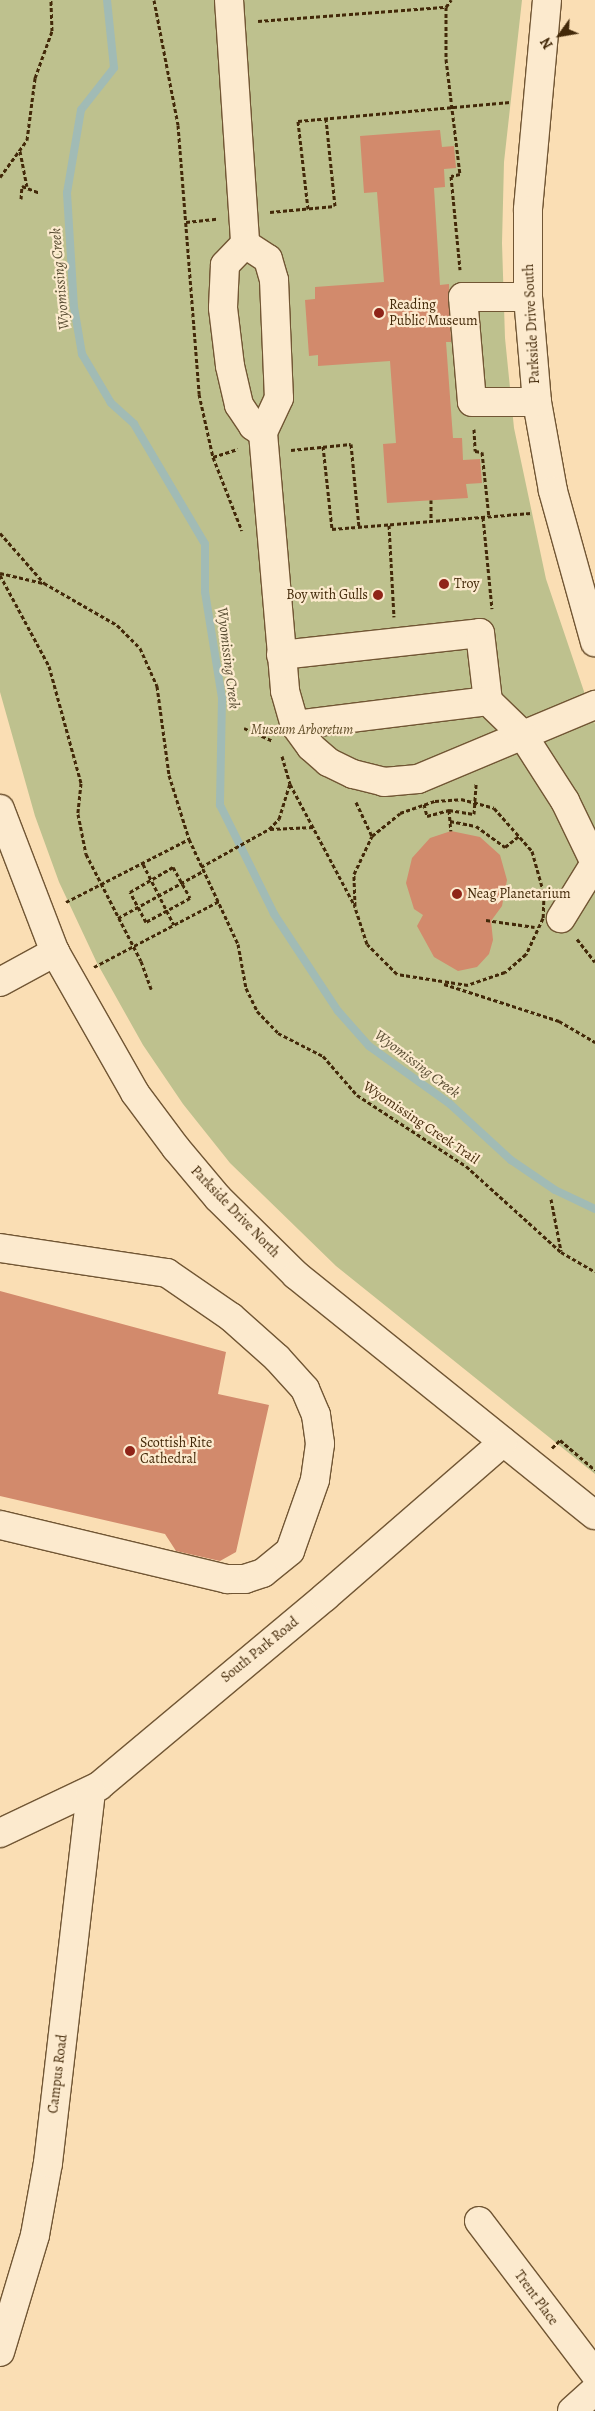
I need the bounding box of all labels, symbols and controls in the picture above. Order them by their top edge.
north arrow [535,10,585,60]
text: N [536,34,558,53]
water label: Wyomissing Creek [47,227,73,331]
street label: Parkside Drive South [520,263,544,385]
place label: Reading Public Museum [389,297,478,330]
marker: Reading Public Museum [373,307,385,319]
place label: Troy [454,576,479,592]
marker: Troy [438,578,450,590]
place label: Boy with Gulls [286,587,368,603]
marker: Boy with Gulls [372,589,384,601]
water label: Wyomissing Creek [213,606,243,710]
park label: Museum Arboretum [251,722,353,738]
place label: Neag Planetarium [467,886,571,902]
marker: Neag Planetarium [451,888,463,900]
water label: Wyomissing Creek [371,1026,463,1102]
street label: Wyomissing Creek Trail [360,1078,482,1168]
street label: Parkside Drive North [187,1163,283,1261]
place label: Scottish Rite Cathedral [140,1435,212,1468]
marker: Scottish Rite Cathedral [124,1445,136,1457]
street label: South Park Road [218,1614,302,1686]
street label: Campus Road [45,2034,71,2114]
street label: Trent Place [511,2267,561,2329]

